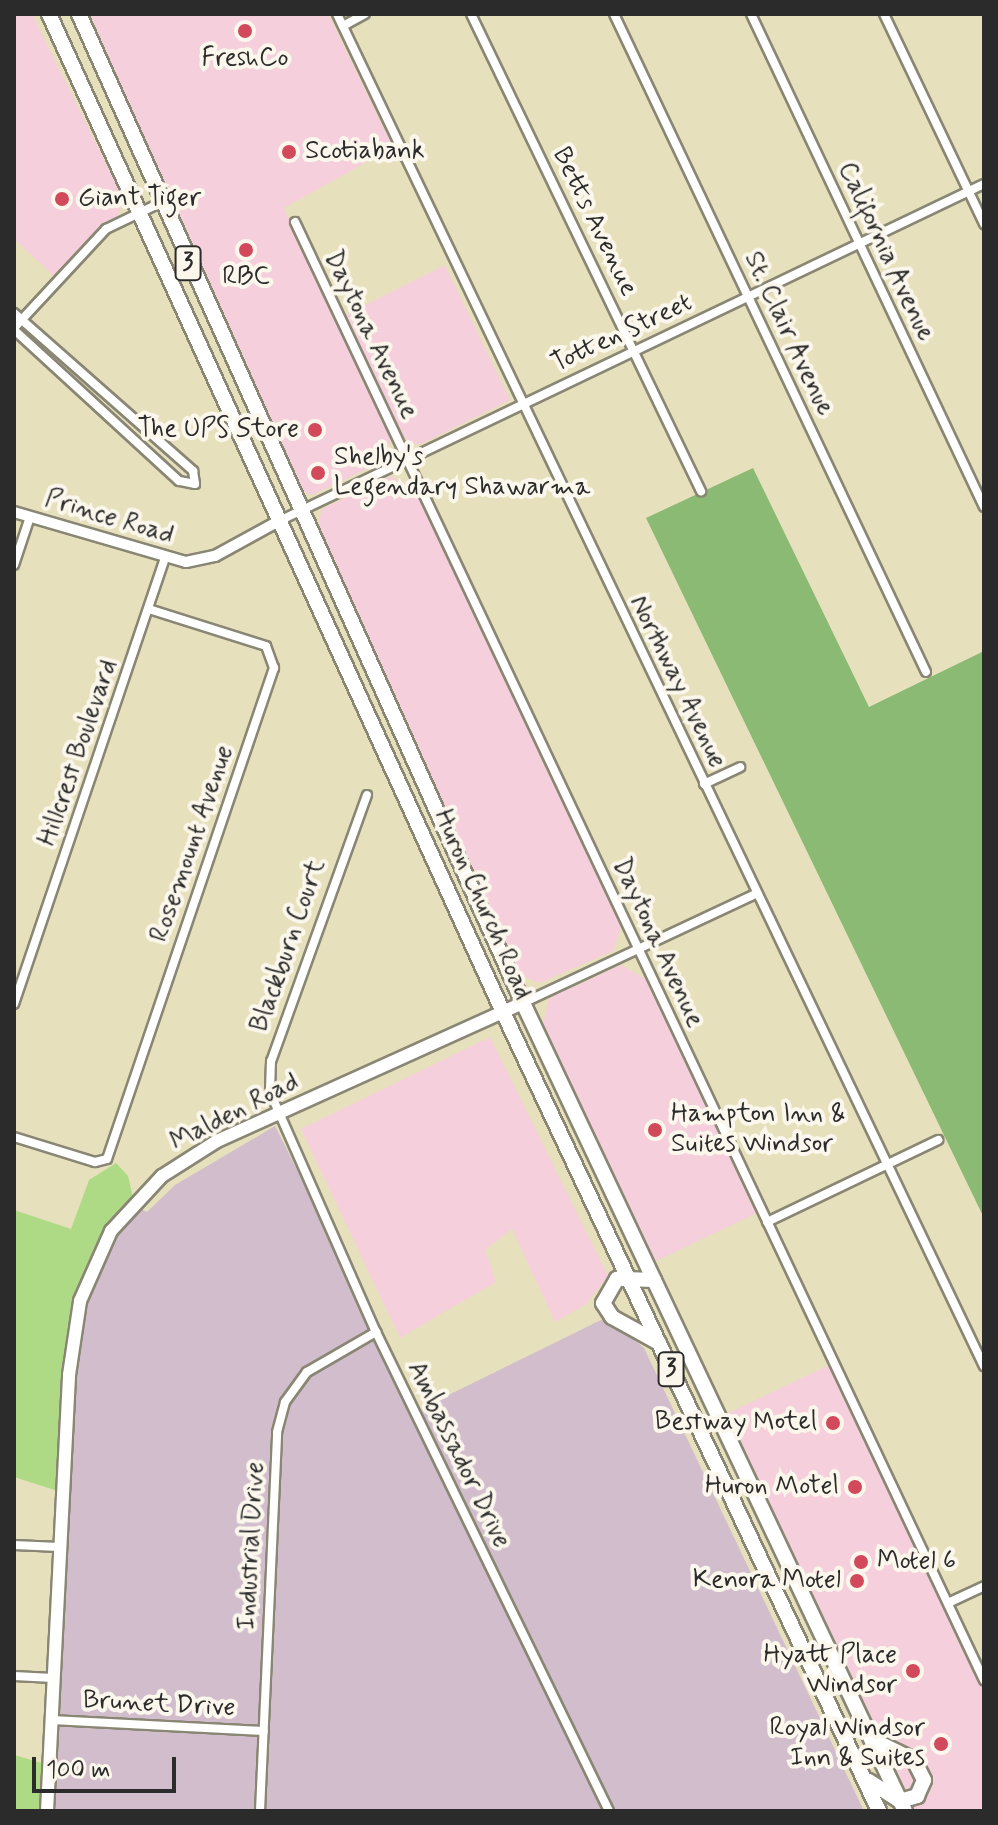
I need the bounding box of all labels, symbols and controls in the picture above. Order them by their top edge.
marker: FreshCo [236,22,254,40]
place label: FreshCo [201,43,289,75]
place label: Scotiabank [305,136,425,168]
marker: Scotiabank [280,143,298,161]
street label: Betts Avenue [546,146,642,298]
street label: California Avenue [829,156,941,348]
place label: Giant Tiger [78,183,201,215]
marker: Giant Tiger [53,190,71,208]
marker: RBC [237,241,255,259]
road number: 3 [174,243,202,283]
street label: St. Clair Avenue [735,245,841,423]
street label: Daytona Avenue [316,246,424,424]
place label: RBC [222,262,270,294]
street label: Totten Street [545,287,699,381]
place label: The UPS Store [142,414,299,446]
marker: The UPS Store [306,421,324,439]
place label: Shelby's Legendary Shawarma [334,442,590,504]
marker: Shelby's Legendary Shawarma [309,464,327,482]
street label: Prince Road [41,484,177,552]
street label: Northway Avenue [621,588,733,776]
street label: Hillcrest Boulevard [32,656,126,850]
street label: Rosemount Avenue [144,739,242,949]
street label: Huron Church Road [425,802,539,1008]
street label: Daytona Avenue [604,853,710,1033]
street label: Blackburn Court [245,856,333,1036]
street label: Malden Road [166,1067,304,1159]
place label: Hampton Inn & Suites Windsor [671,1099,846,1160]
marker: Hampton Inn & Suites Windsor [646,1121,664,1139]
road number: 3 [657,1349,685,1389]
street label: Ambassador Drive [399,1357,517,1553]
place label: Bestway Motel [659,1407,817,1439]
marker: Bestway Motel [824,1414,842,1432]
street label: Industrial Drive [232,1462,272,1630]
place label: Huron Motel [711,1471,839,1503]
marker: Huron Motel [846,1478,864,1496]
place label: Motel 6 [877,1546,956,1578]
marker: Motel 6 [852,1553,870,1571]
place label: Kenora Motel [693,1565,841,1597]
marker: Kenora Motel [848,1572,866,1590]
place label: Hyatt Place Windsor [763,1640,897,1702]
marker: Hyatt Place Windsor [904,1662,922,1680]
street label: Brunet Drive [83,1685,235,1725]
place label: Royal Windsor Inn & Suites [770,1713,925,1774]
marker: Royal Windsor Inn & Suites [932,1735,950,1753]
scale bar [36,1741,180,1791]
text: 100 m [46,1755,110,1786]

